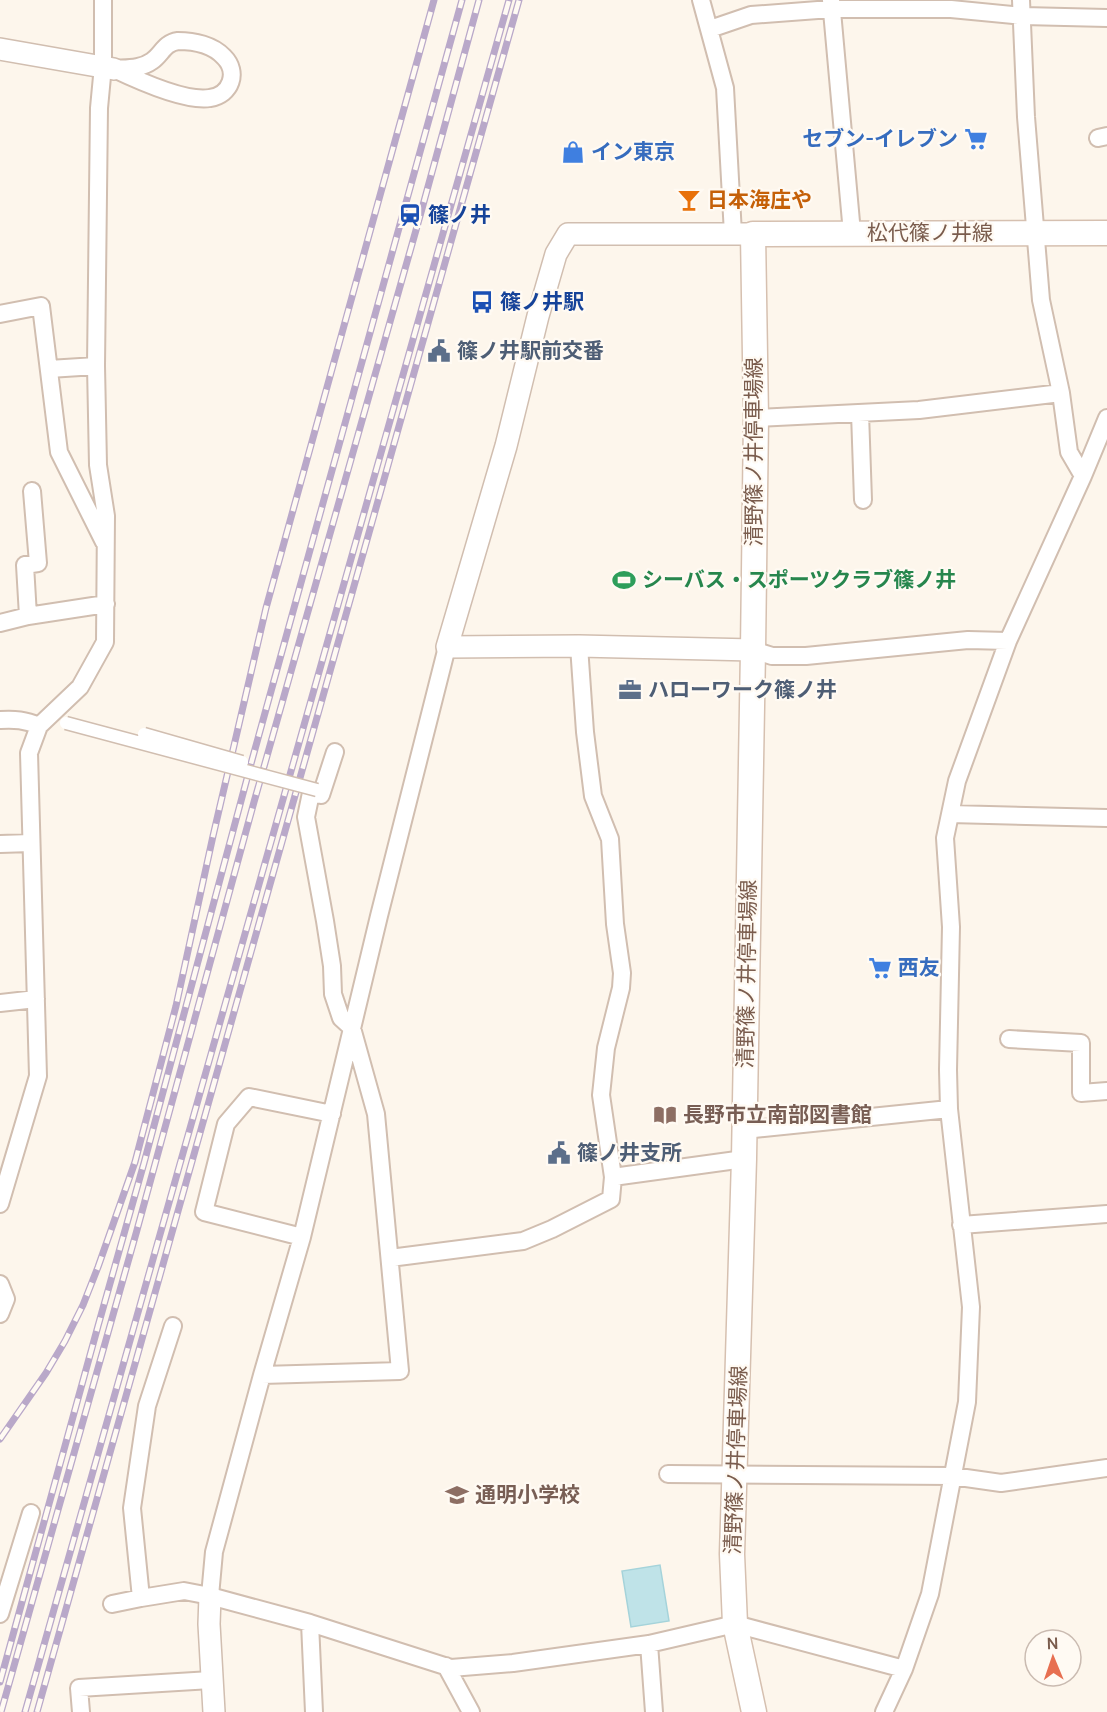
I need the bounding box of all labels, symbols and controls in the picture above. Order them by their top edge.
place label: セブン-イレブン [802,124,958,152]
supermarket icon: セブン-イレブン [963,126,989,152]
place label: イン東京 [591,137,675,165]
shop icon: イン東京 [560,139,586,165]
place label: 日本海庄や [707,185,812,213]
bar icon: 日本海庄や [676,187,702,213]
place label: 篠ノ井 [428,200,491,228]
station icon: 篠ノ井 [397,202,423,228]
street label: 松代篠ノ井線 [867,218,993,246]
place label: 篠ノ井駅 [500,287,584,315]
bus stop icon: 篠ノ井駅 [469,289,495,315]
place label: 篠ノ井駅前交番 [457,336,604,364]
public building icon: 篠ノ井駅前交番 [426,338,452,364]
street label: 清野篠ノ井停車場線 [739,358,767,547]
place label: シーバス・スポーツクラブ篠ノ井 [642,565,956,593]
sports icon: シーバス・スポーツクラブ篠ノ井 [611,567,637,593]
place label: ハローワーク篠ノ井 [648,675,837,703]
office icon: ハローワーク篠ノ井 [617,677,643,703]
street label: 清野篠ノ井停車場線 [730,879,762,1069]
place label: 西友 [898,953,940,981]
supermarket icon: 西友 [867,955,893,981]
place label: 長野市立南部図書館 [683,1100,872,1128]
library icon: 長野市立南部図書館 [652,1102,678,1128]
place label: 篠ノ井支所 [577,1138,682,1166]
public building icon: 篠ノ井支所 [546,1140,572,1166]
street label: 清野篠ノ井停車場線 [718,1365,752,1555]
place label: 通明小学校 [475,1480,580,1508]
school or university icon: 通明小学校 [444,1482,470,1508]
north arrow [1023,1628,1083,1688]
text: N [1046,1632,1059,1654]

